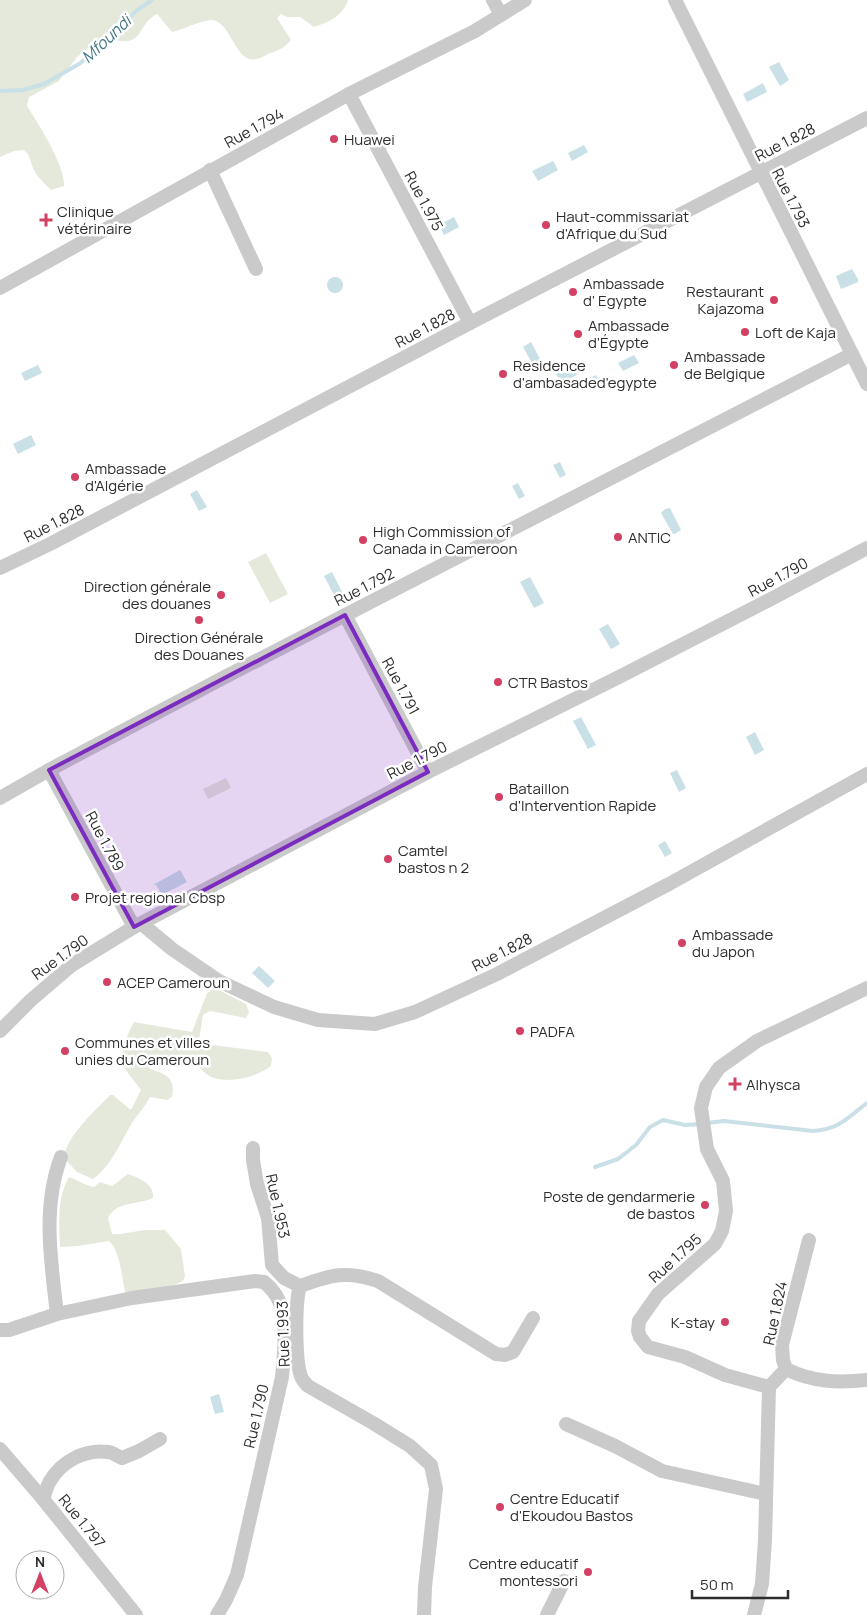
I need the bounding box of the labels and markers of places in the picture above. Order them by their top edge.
place label: Huawei [344,129,395,150]
marker: Huawei [328,133,340,145]
place label: Clinique vétérinaire [57,201,132,239]
place label: Haut-commissariat d'Afrique du Sud [556,206,689,244]
marker: Clinique vétérinaire [39,213,53,227]
marker: Haut-commissariat d'Afrique du Sud [540,219,552,231]
place label: Ambassade d' Egypte [583,273,664,311]
place label: Restaurant Kajazoma [686,281,764,319]
marker: Ambassade d' Egypte [567,286,579,298]
marker: Restaurant Kajazoma [768,294,780,306]
place label: Ambassade d'Égypte [588,315,669,353]
place label: Loft de Kaja [755,322,836,343]
marker: Loft de Kaja [739,326,751,338]
marker: Ambassade d'Égypte [572,328,584,340]
place label: Ambassade de Belgique [684,346,765,384]
place label: Residence d'ambasaded'egypte [513,355,657,393]
marker: Ambassade de Belgique [668,359,680,371]
marker: Residence d'ambasaded'egypte [497,368,509,380]
place label: Ambassade d'Algérie [85,458,166,496]
marker: Ambassade d'Algérie [69,471,81,483]
place label: High Commission of Canada in Cameroon [373,521,517,559]
place label: ANTIC [628,527,671,548]
marker: ANTIC [612,531,624,543]
marker: High Commission of Canada in Cameroon [357,534,369,546]
place label: Direction générale des douanes [84,576,211,614]
marker: Direction générale des douanes [215,589,227,601]
marker: Direction Générale des Douanes [193,614,205,626]
place label: Direction Générale des Douanes [135,627,264,665]
place label: CTR Bastos [508,672,588,693]
marker: CTR Bastos [492,676,504,688]
place label: Bataillon d'Intervention Rapide [509,778,657,816]
marker: Bataillon d'Intervention Rapide [493,791,505,803]
place label: Camtel bastos n 2 [398,840,469,878]
marker: Camtel bastos n 2 [382,853,394,865]
place label: Projet regional Cbsp [85,887,225,908]
marker: Projet regional Cbsp [69,891,81,903]
place label: Ambassade du Japon [692,924,773,962]
marker: Ambassade du Japon [676,937,688,949]
place label: ACEP Cameroun [117,972,230,993]
marker: ACEP Cameroun [101,976,113,988]
place label: PADFA [530,1021,575,1042]
marker: PADFA [514,1025,526,1037]
place label: Communes et villes unies du Cameroun [75,1032,210,1070]
marker: Communes et villes unies du Cameroun [59,1045,71,1057]
place label: Alhysca [746,1074,800,1095]
marker: Alhysca [728,1077,742,1091]
place label: Poste de gendarmerie de bastos [543,1186,695,1224]
marker: Poste de gendarmerie de bastos [699,1199,711,1211]
place label: K-stay [671,1312,715,1333]
marker: K-stay [719,1316,731,1328]
place label: Centre Educatif d'Ekoudou Bastos [510,1488,633,1526]
marker: Centre Educatif d'Ekoudou Bastos [494,1501,506,1513]
place label: Centre educatif montessori [469,1553,579,1591]
marker: Centre educatif montessori [582,1566,594,1578]

